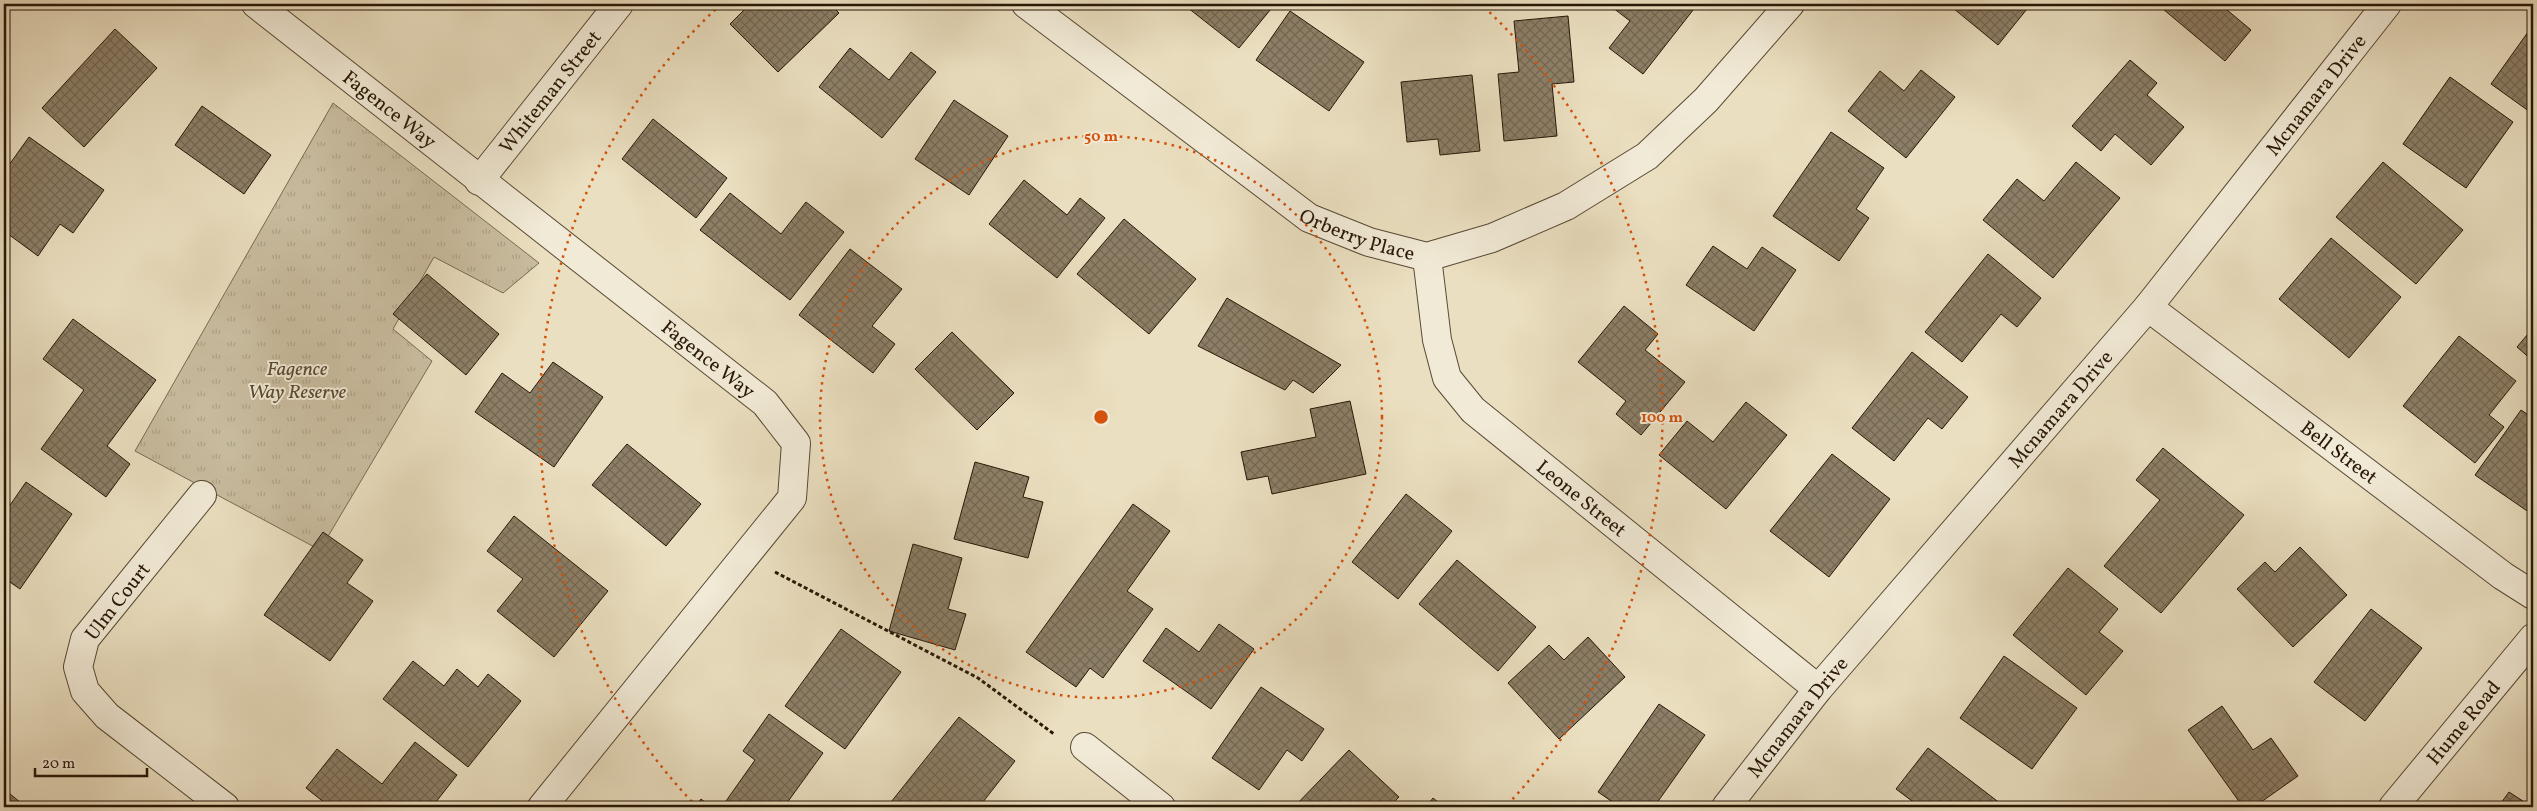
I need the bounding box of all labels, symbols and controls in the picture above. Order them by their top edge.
street label: Whiteman Street [494,25,609,160]
street label: Mcnamara Drive [2260,29,2374,163]
street label: Fagence Way [336,65,442,156]
text: 50 m [1084,127,1118,148]
street label: Orberry Place [1292,203,1417,269]
street label: Fagence Way [654,315,760,406]
street label: Mcnamara Drive [2003,345,2121,475]
park label: Fagence Way Reserve [248,356,347,407]
centre of rings [1092,408,1110,426]
text: 100 m [1641,408,1684,429]
street label: Bell Street [2294,415,2383,492]
street label: Leone Street [1529,454,1632,545]
street label: Ulm Court [79,558,158,647]
street label: Mcnamara Drive [1742,651,1856,785]
street label: Hume Road [2421,675,2508,772]
scale bar [35,746,148,778]
text: 20 m [42,754,75,775]

